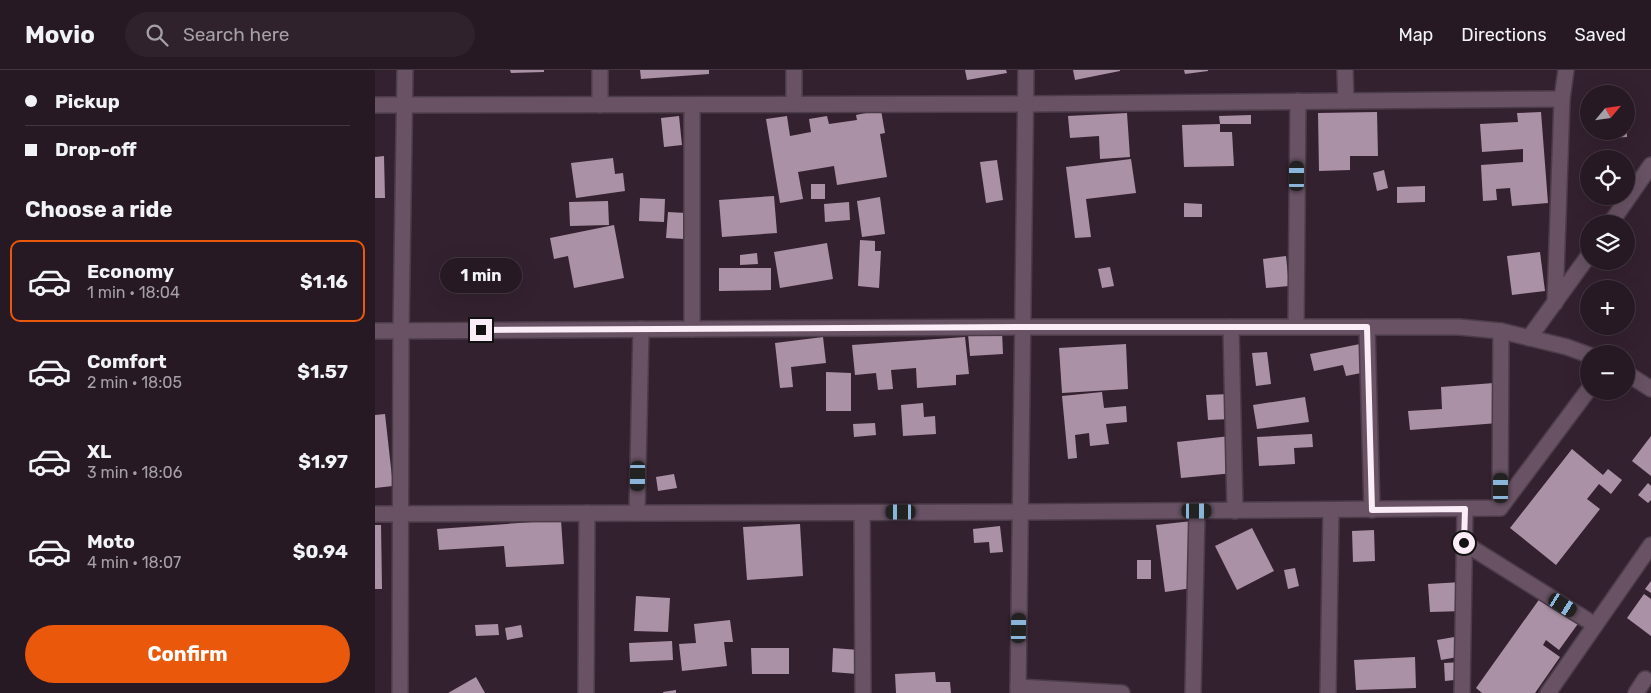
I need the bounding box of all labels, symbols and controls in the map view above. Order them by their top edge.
search box [125,12,475,57]
text: Movio [25,21,95,49]
icon: search [143,21,171,49]
text: Search here [183,23,289,46]
text: Map [1398,24,1433,46]
text: Directions [1461,24,1547,46]
text: Saved [1575,24,1626,46]
north arrow [1580,85,1635,140]
map controls [1580,85,1635,400]
text: Pickup [55,90,120,113]
text: Drop-off [55,138,137,161]
button: locate [1580,150,1635,205]
car [1289,161,1304,191]
text: Choose a ride [25,196,172,223]
button: layers [1580,215,1635,270]
callout: 1 min [440,258,522,292]
icon: car [27,259,72,304]
text: Economy [87,260,174,283]
text: 1 min [461,266,501,285]
text: $1.16 [300,270,348,293]
button: + [1580,280,1635,335]
text: 1 min · 18:04 [87,283,180,302]
route end [470,319,492,341]
button: − [1580,345,1635,400]
icon: car [27,349,72,394]
text: Comfort [87,350,167,373]
text: $1.57 [297,360,348,383]
text: 2 min · 18:05 [87,373,182,392]
icon: car [27,439,72,484]
text: XL [87,440,111,463]
text: $1.97 [298,450,348,473]
car [630,461,645,491]
text: 3 min · 18:06 [87,463,182,482]
car [1493,473,1508,503]
car [1182,504,1212,519]
car [886,505,916,520]
icon: car [27,529,72,574]
text: Moto [87,530,135,553]
route start [1453,532,1475,554]
text: $0.94 [293,540,348,563]
text: 4 min · 18:07 [87,553,181,572]
car [1546,591,1579,619]
car [1011,613,1026,643]
button: Confirm [25,625,350,683]

